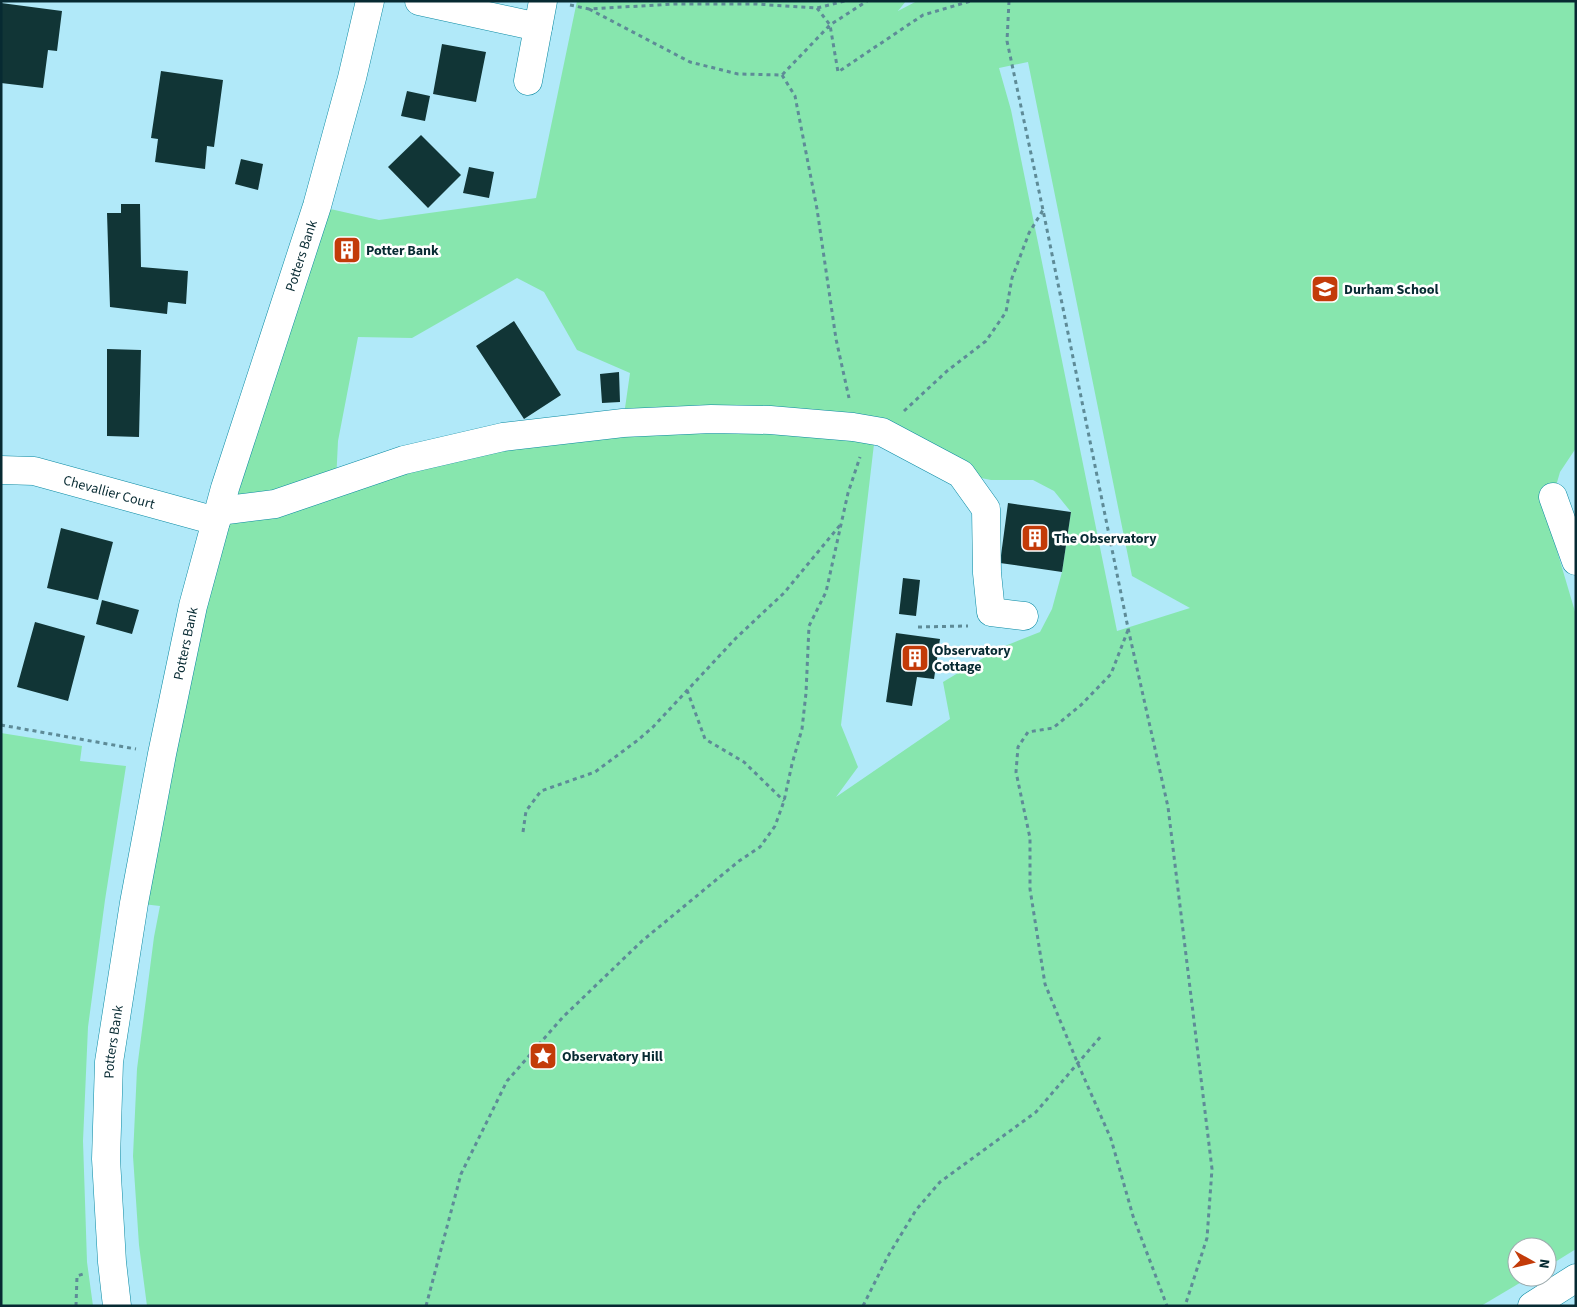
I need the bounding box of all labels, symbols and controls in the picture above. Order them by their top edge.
street label: Potters Bank [281,217,323,294]
building icon: Potter Bank [332,235,362,265]
place label: Potter Bank [366,241,439,261]
school or university icon: Durham School [1310,274,1340,304]
place label: Durham School [1344,280,1438,300]
street label: Chevallier Court [61,471,157,515]
building icon: The Observatory [1020,523,1050,553]
place label: The Observatory [1054,529,1157,549]
street label: Potters Bank [169,605,204,682]
place label: Observatory Cottage [934,641,1011,677]
building icon: Observatory Cottage [900,643,930,673]
street label: Potters Bank [99,1004,129,1079]
place icon: Observatory Hill [528,1041,558,1071]
place label: Observatory Hill [562,1047,663,1067]
north arrow [1507,1237,1557,1287]
text: N [1533,1258,1554,1270]

